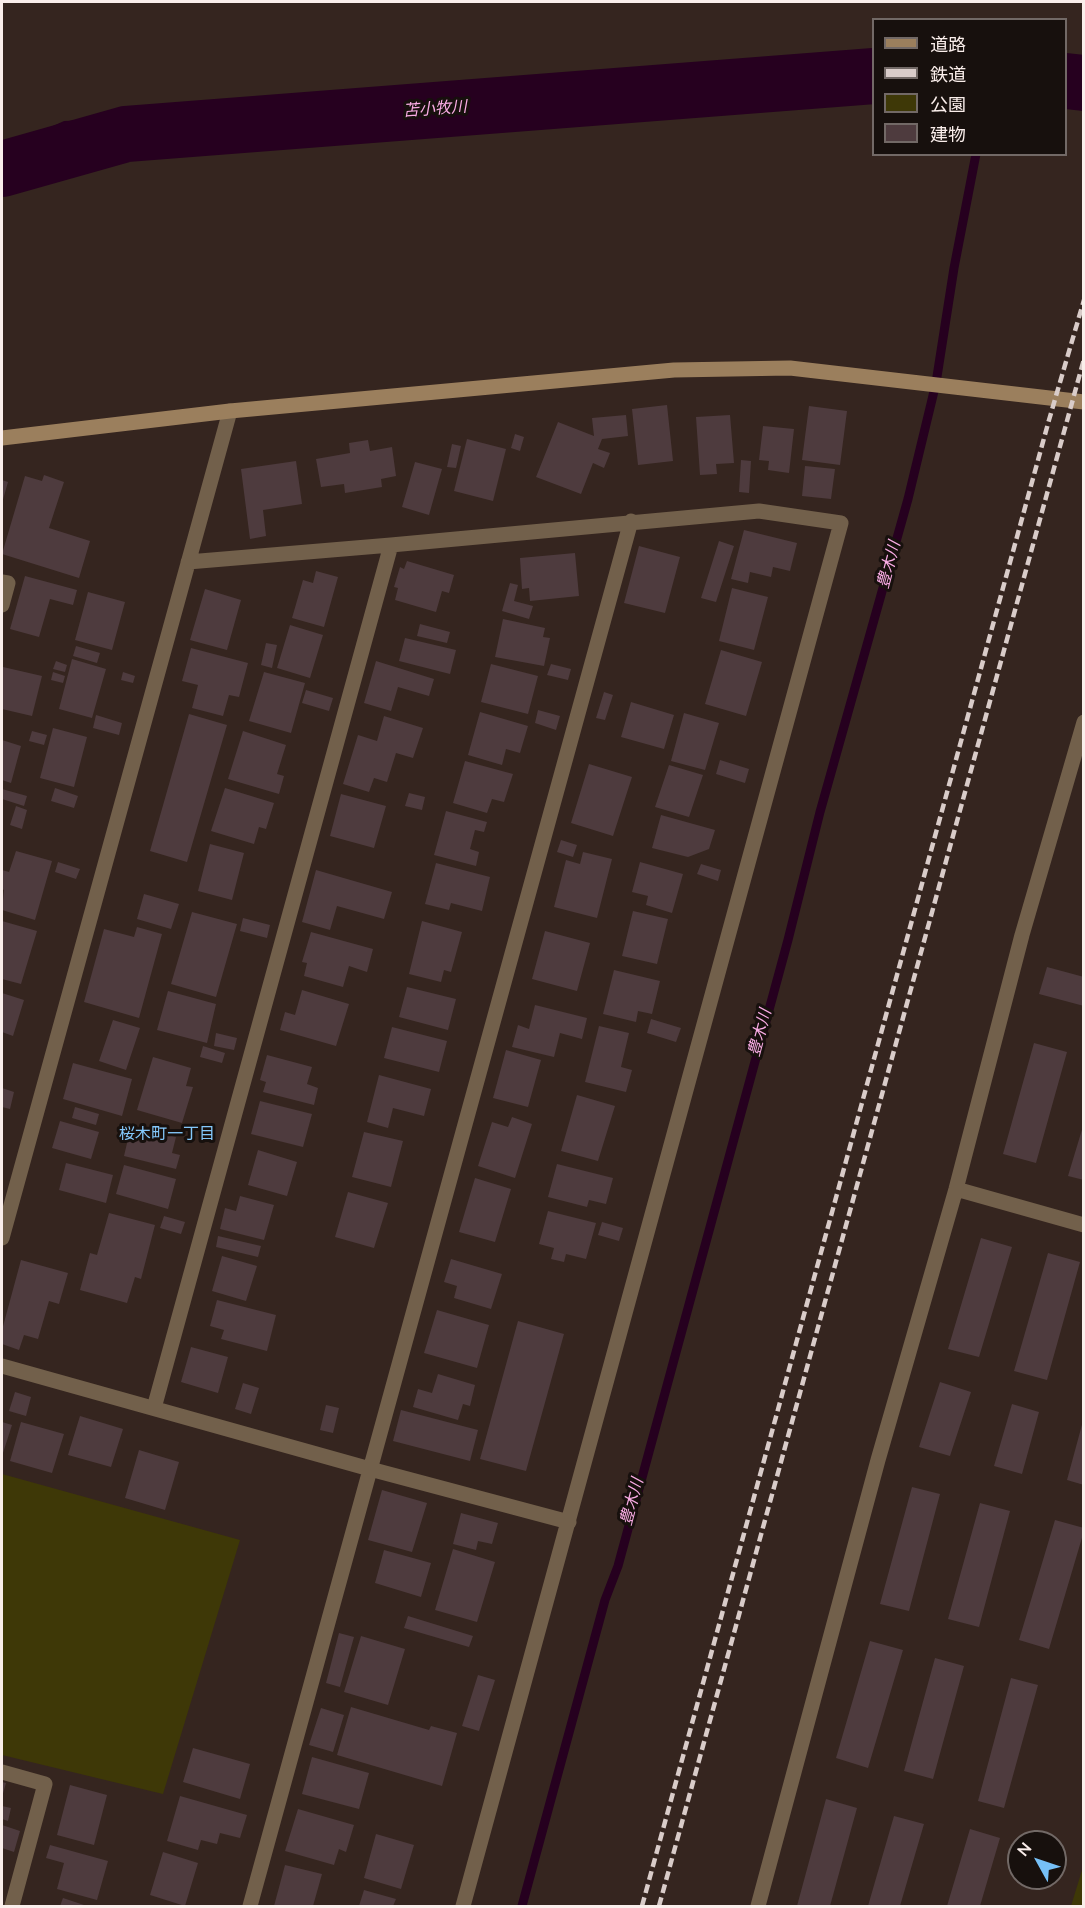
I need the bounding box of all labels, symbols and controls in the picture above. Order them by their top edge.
legend [872,18,1067,156]
text: 道路 [930,33,966,57]
text: 鉄道 [930,63,966,87]
text: 公園 [930,93,966,117]
water label: 苫小牧川 [402,98,468,122]
text: 建物 [930,123,966,147]
water label: 豊木川 [875,539,905,591]
water label: 豊木川 [746,1007,776,1059]
district label: 桜木町一丁目 [119,1125,215,1145]
water label: 豊木川 [618,1476,648,1528]
north arrow [1007,1830,1067,1890]
text: N [1012,1838,1037,1861]

